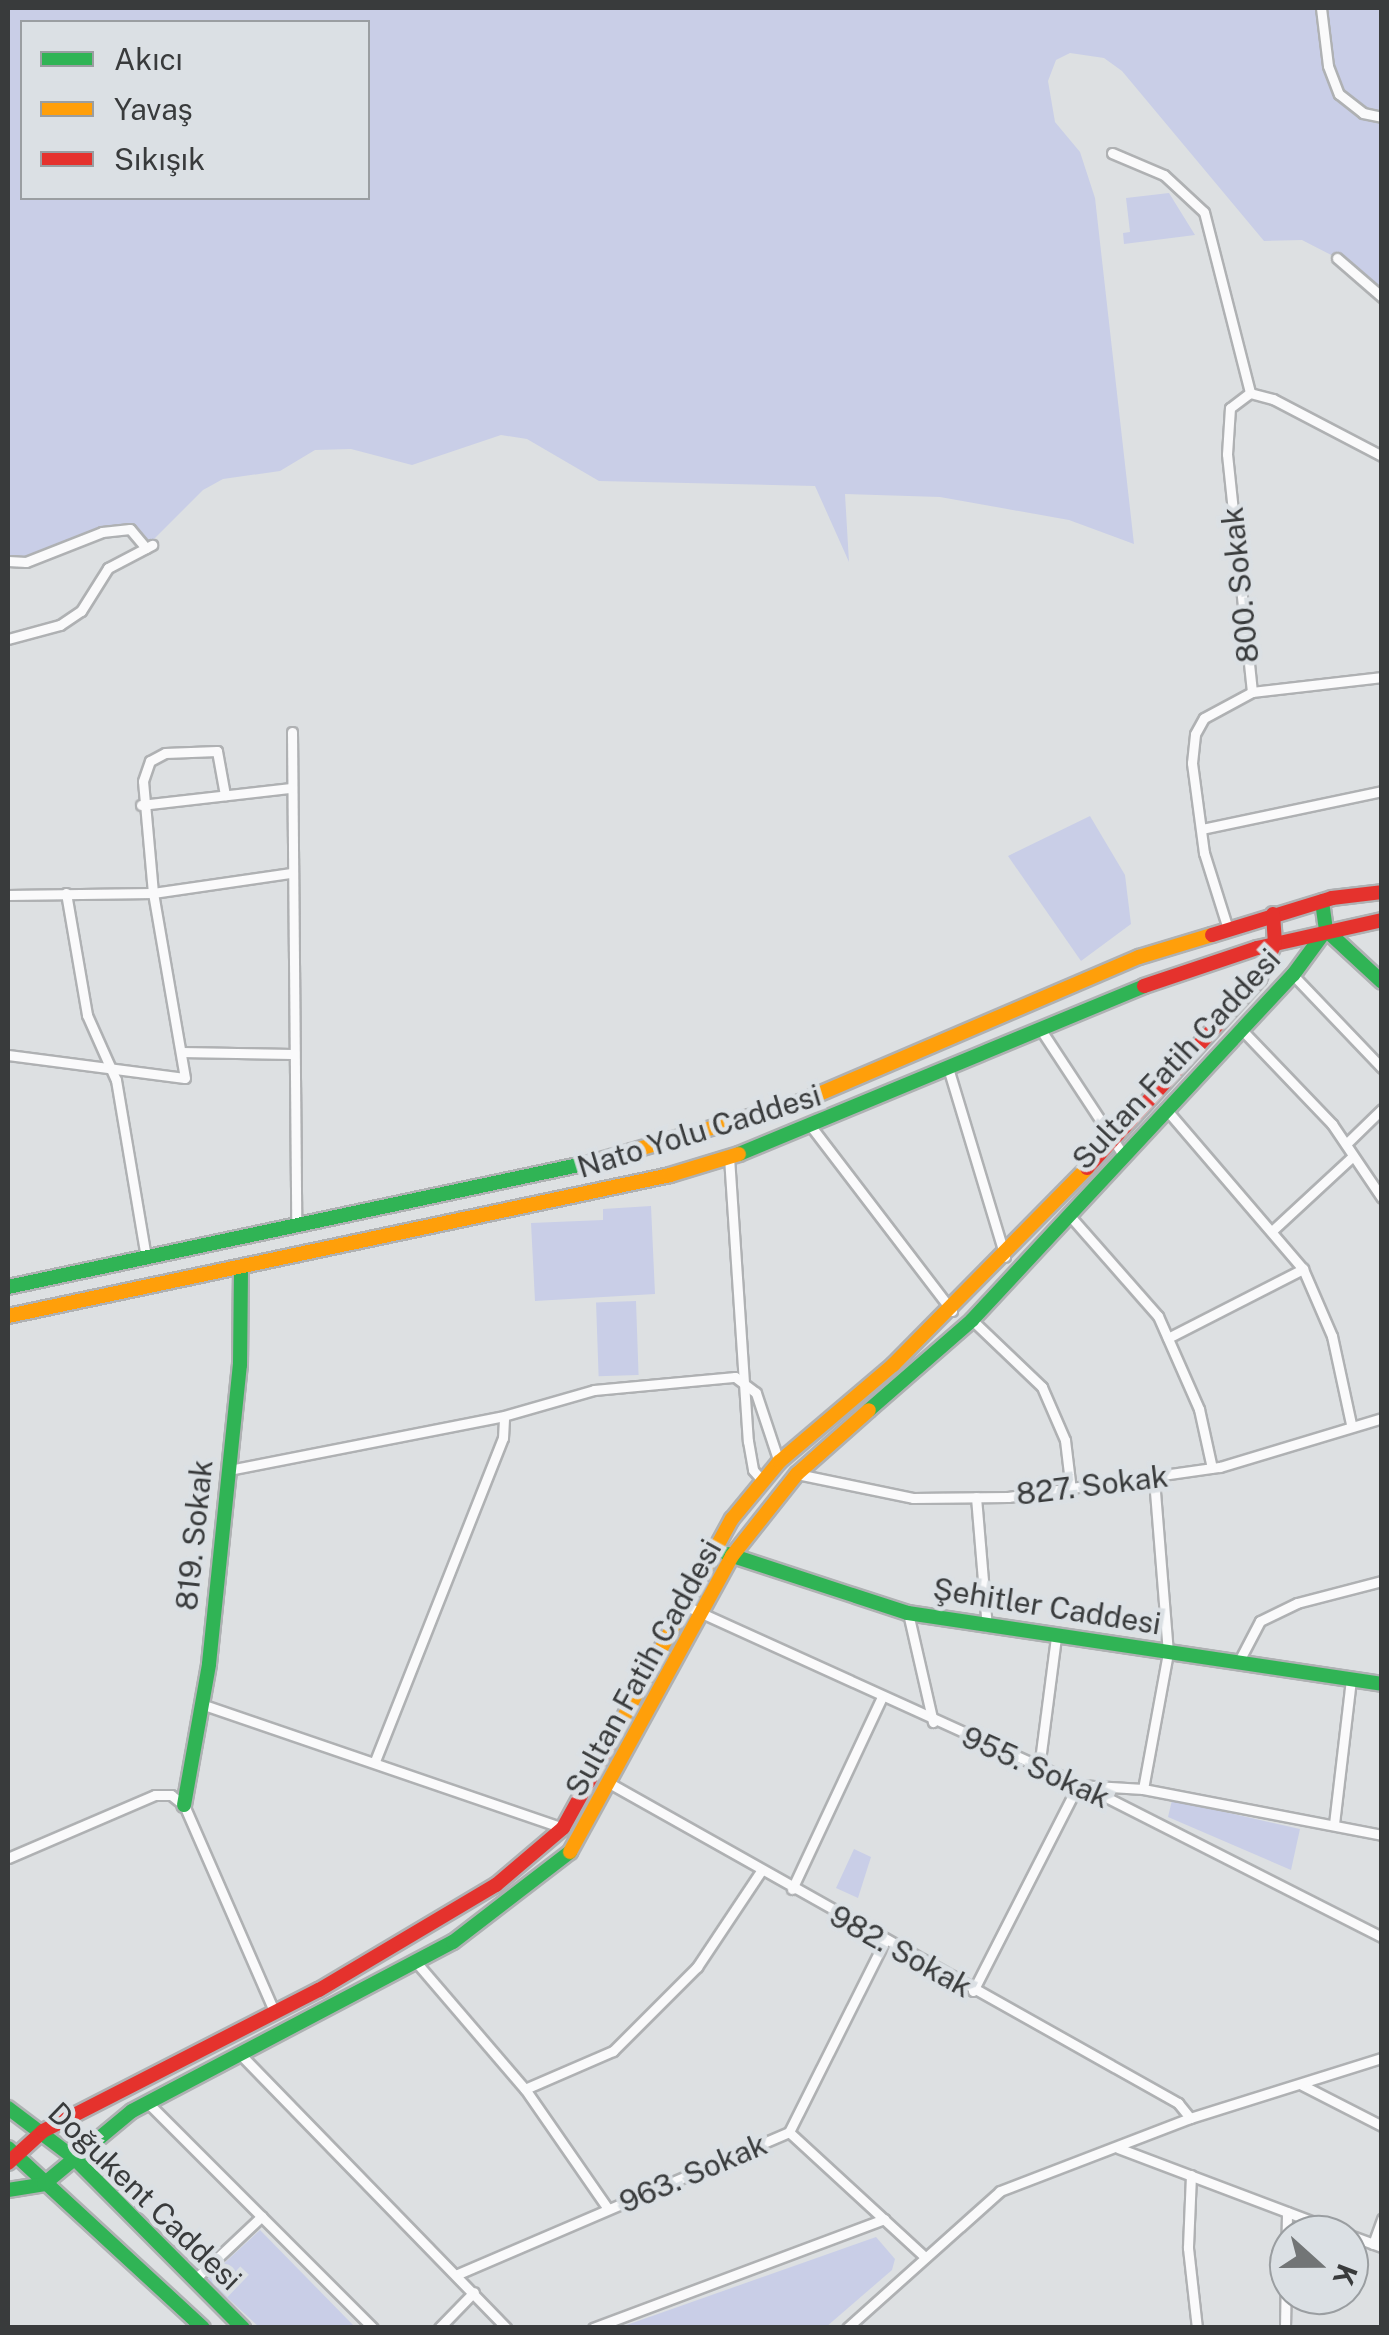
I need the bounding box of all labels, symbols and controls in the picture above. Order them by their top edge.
legend [20,20,370,200]
text: Akıcı [114,41,183,77]
text: Yavaş [114,91,193,127]
text: Sıkışık [114,141,205,177]
street label: 800. Sokak [1214,505,1266,665]
street label: Sultan Fatih Caddesi [1065,941,1287,1177]
street label: Nato Yolu Caddesi [573,1077,825,1185]
street label: 819. Sokak [168,1458,220,1612]
street label: 827. Sokak [1014,1458,1170,1512]
street label: Sultan Fatih Caddesi [557,1533,729,1803]
street label: Şehitler Caddesi [931,1570,1163,1642]
street label: 955. Sokak [956,1718,1116,1816]
street label: 982. Sokak [824,1897,978,2005]
street label: Doğukent Caddesi [41,2095,249,2297]
street label: 963. Sokak [614,2126,772,2220]
north arrow [1269,2215,1369,2315]
text: K [1327,2260,1365,2290]

